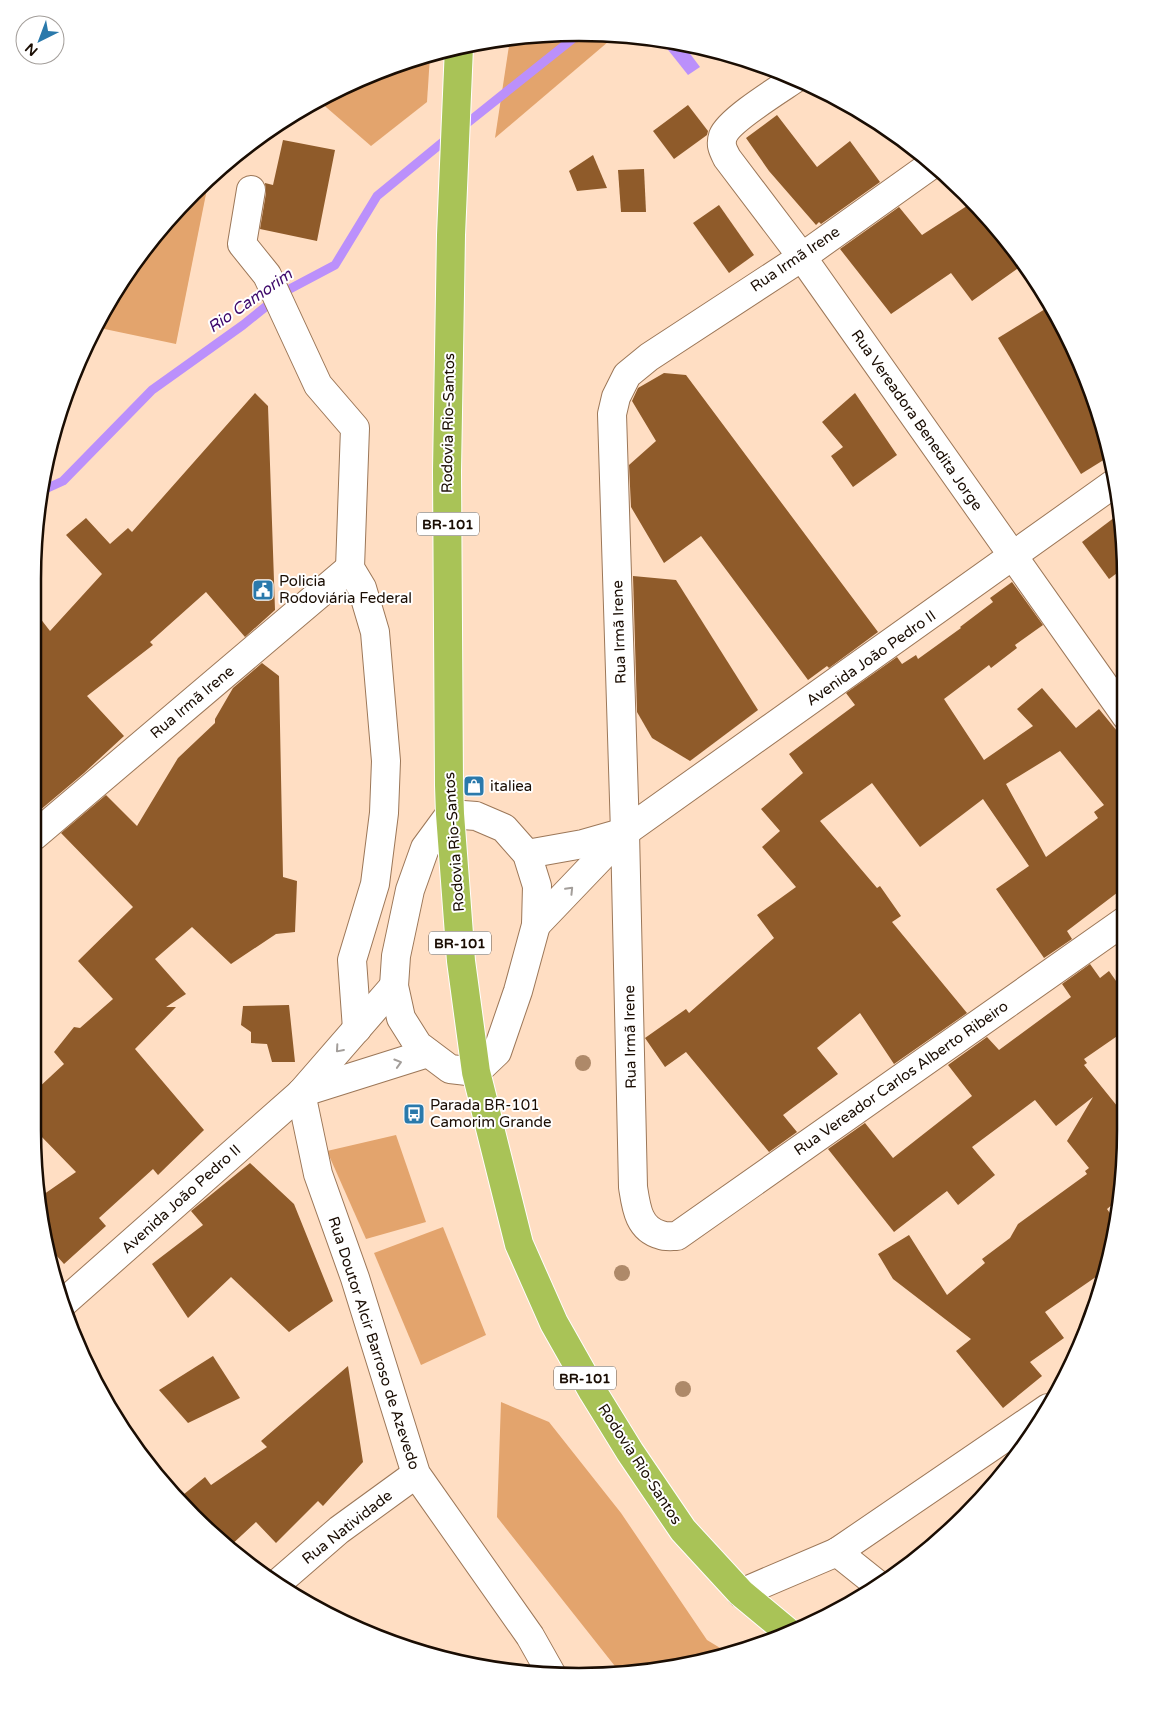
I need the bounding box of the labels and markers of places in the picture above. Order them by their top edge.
place label: Policia Rodoviária Federal [279,572,412,607]
public building icon: Policia Rodoviária Federal [251,578,275,602]
shop icon: italiea [462,774,486,798]
place label: italiea [490,777,532,795]
place label: Parada BR-101 Camorim Grande [430,1096,552,1131]
bus stop icon: Parada BR-101 Camorim Grande [402,1102,426,1126]

